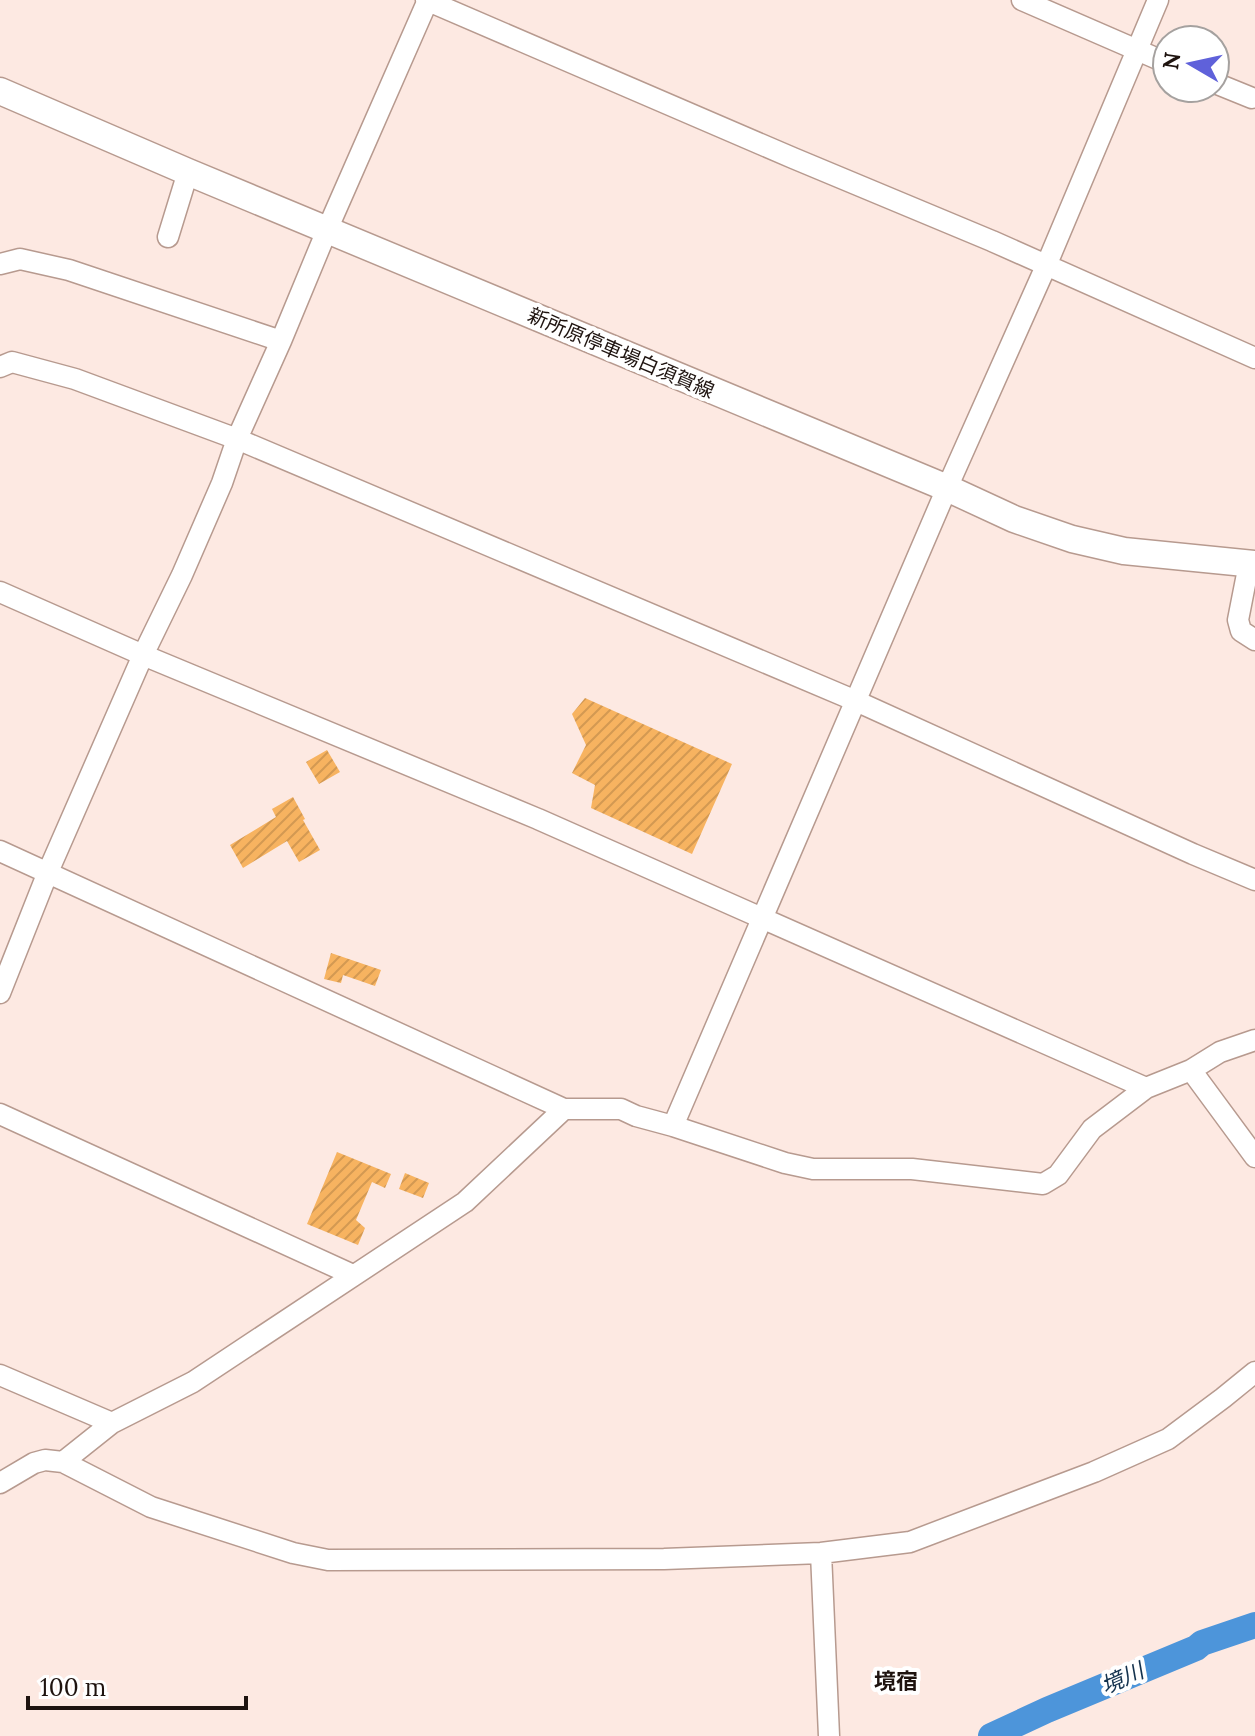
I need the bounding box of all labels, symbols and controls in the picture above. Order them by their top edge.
north arrow [1151,24,1231,104]
text: N [1156,50,1186,71]
street label: 新所原停車場白須賀線 [524,302,718,403]
water label: 境川 [1096,1655,1150,1700]
scale bar [28,1660,246,1710]
district label: 境宿 [874,1667,918,1695]
text: 100 m [40,1672,106,1703]

